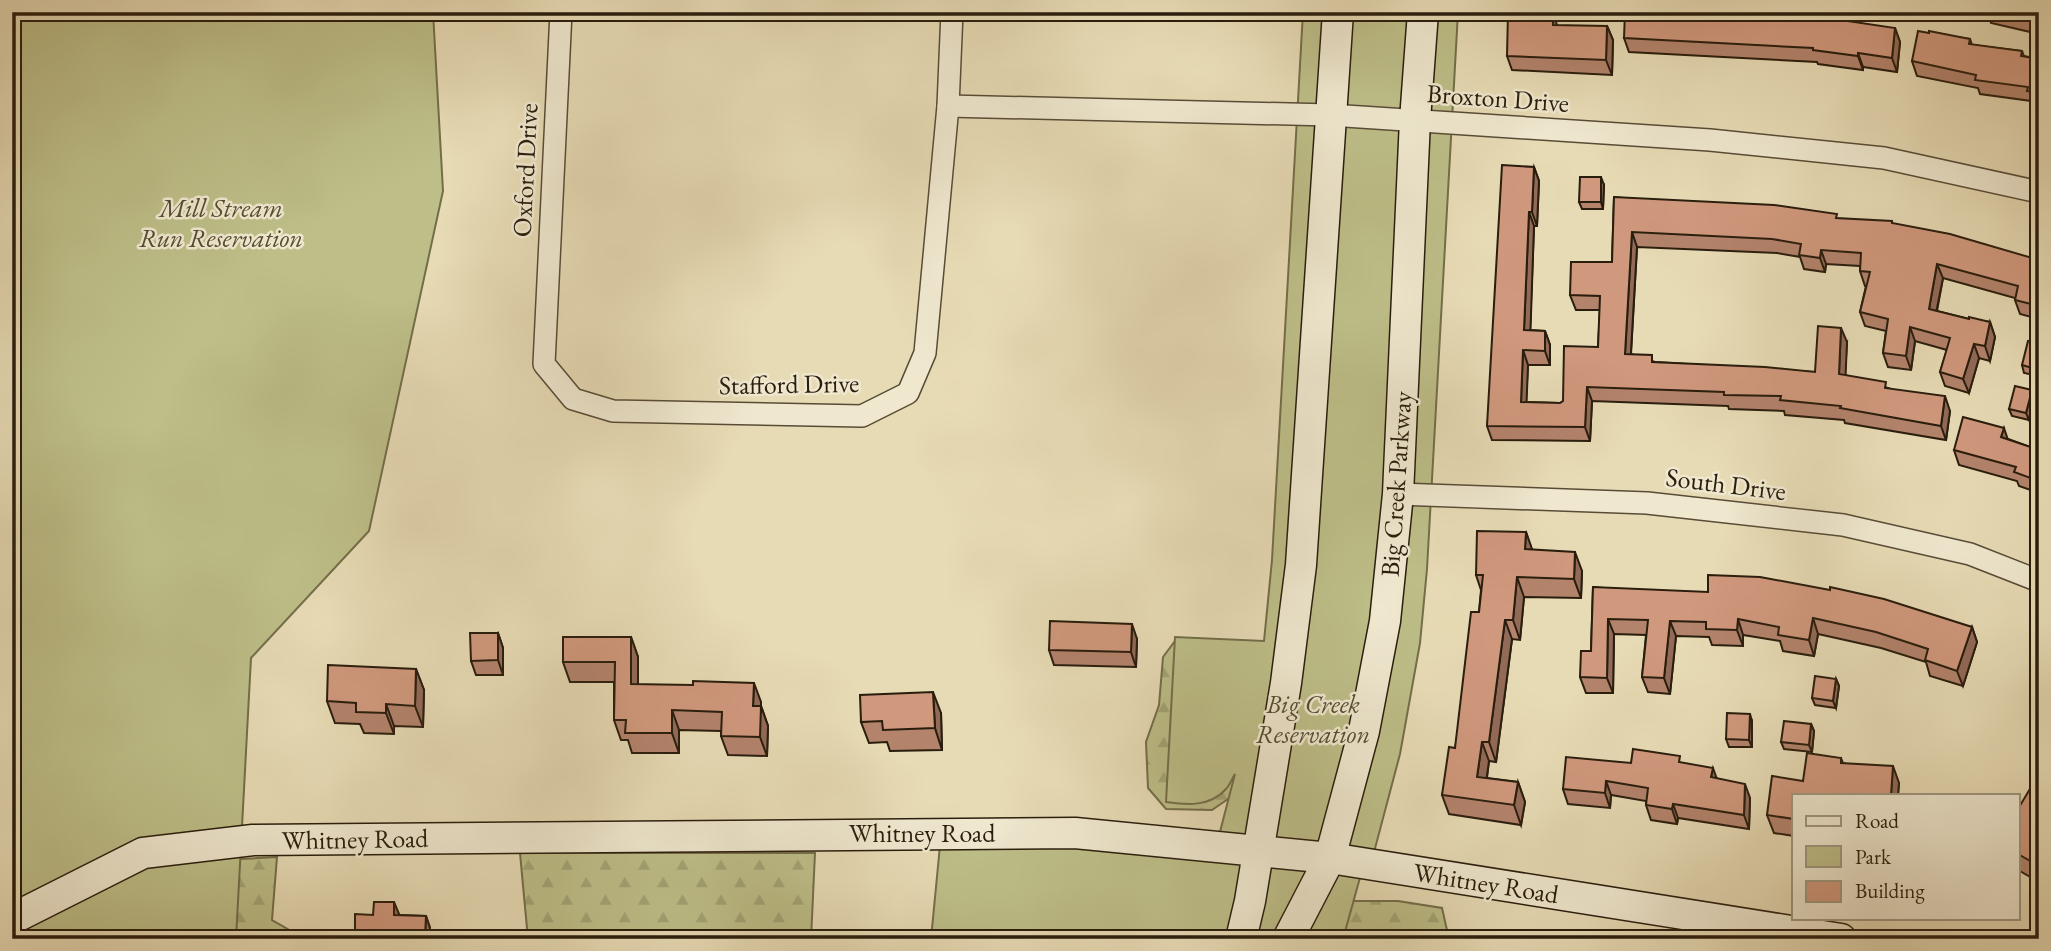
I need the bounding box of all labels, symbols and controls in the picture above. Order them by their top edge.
street label: Broxton Drive [1426,76,1570,120]
street label: Oxford Drive [505,102,545,238]
park label: Mill Stream Run Reservation [139,191,303,255]
street label: Stafford Drive [719,366,859,402]
street label: Big Creek Parkway [1373,389,1419,578]
street label: South Drive [1664,460,1788,508]
park label: Big Creek Reservation [1256,687,1370,751]
legend [1792,794,2020,920]
text: Road [1855,807,1899,834]
street label: Whitney Road [849,816,996,850]
street label: Whitney Road [281,821,429,857]
text: Park [1855,843,1892,870]
street label: Whitney Road [1411,855,1562,911]
text: Building [1855,877,1925,904]

